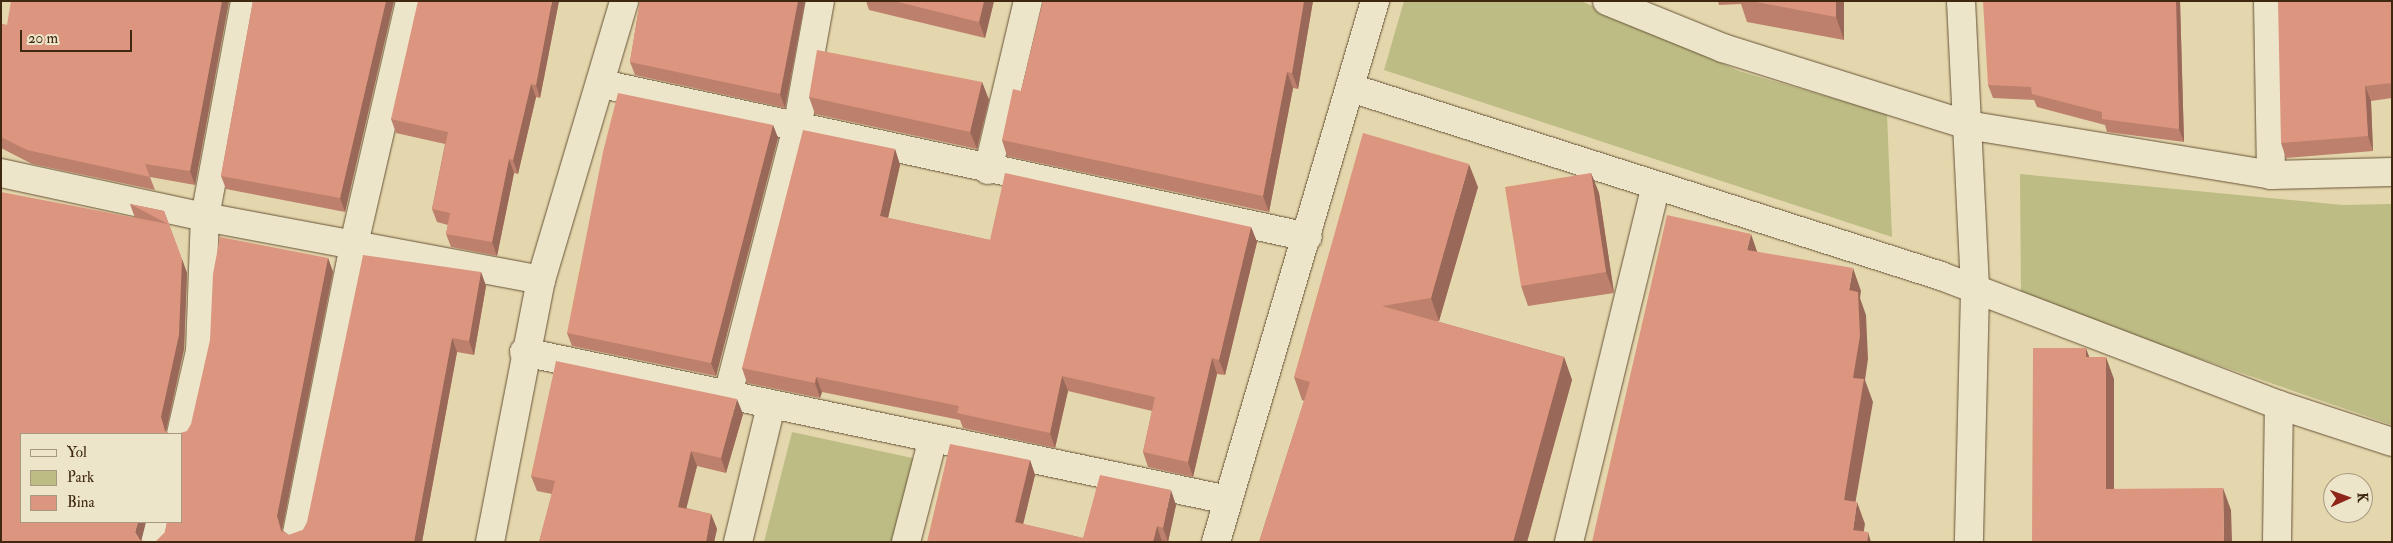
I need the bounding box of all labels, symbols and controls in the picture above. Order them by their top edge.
scale bar [22,20,135,52]
text: 20 m [28,29,58,48]
legend [20,433,182,523]
text: Yol [67,443,87,462]
text: Park [67,468,94,487]
north arrow [2323,473,2373,523]
text: K [2354,492,2371,503]
text: Bina [67,493,95,512]

